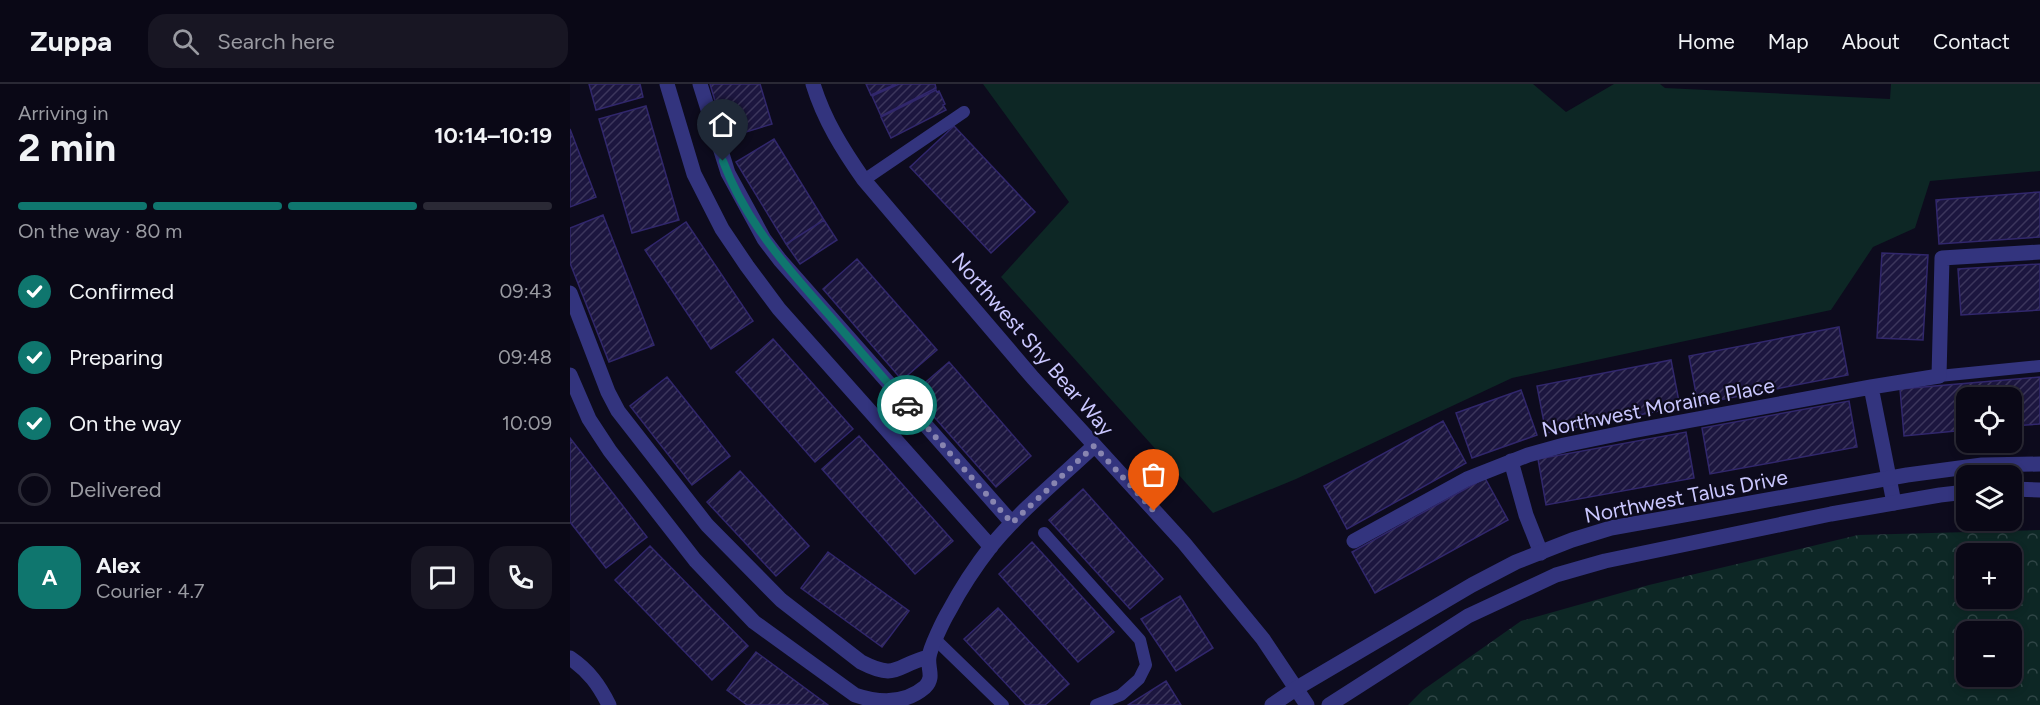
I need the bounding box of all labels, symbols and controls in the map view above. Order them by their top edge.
search box [148,14,568,68]
text: Zuppa [30,24,112,58]
icon: search [169,25,202,58]
text: Search here [217,28,335,55]
text: Home [1678,29,1735,54]
text: Map [1768,29,1809,54]
text: About [1842,29,1900,54]
text: Contact [1933,29,2010,54]
pin [697,99,748,161]
text: Arriving in [18,101,108,125]
icon: home [706,108,739,141]
text: 10:14–10:19 [434,122,552,149]
text: 2 min [18,124,116,171]
text: On the way · 80 m [18,219,182,243]
street label: Northwest Shy Bear Way [947,247,1119,441]
icon: check [18,275,51,308]
text: Confirmed [69,278,174,305]
text: 09:43 [500,279,552,303]
icon: check [18,341,51,374]
text: Preparing [69,344,163,371]
text: 09:48 [498,345,552,369]
street label: Northwest Moraine Place [1539,372,1777,442]
courier [877,375,937,435]
map controls [1956,387,2022,687]
button: locate [1956,387,2022,453]
icon: car [891,389,924,422]
icon: check [18,407,51,440]
text: On the way [69,410,181,437]
text: 10:09 [502,411,552,435]
pin [1128,449,1179,511]
icon: bag [1137,458,1170,491]
street label: Northwest Talus Drive [1582,464,1790,528]
button: layers [1956,465,2022,531]
text: Delivered [69,476,162,503]
button: + [1956,543,2022,609]
button: chat [411,546,474,609]
button: phone [489,546,552,609]
text: Alex [96,552,141,579]
text: A [42,564,57,591]
text: Courier · 4.7 [96,579,205,603]
button: − [1956,621,2022,687]

